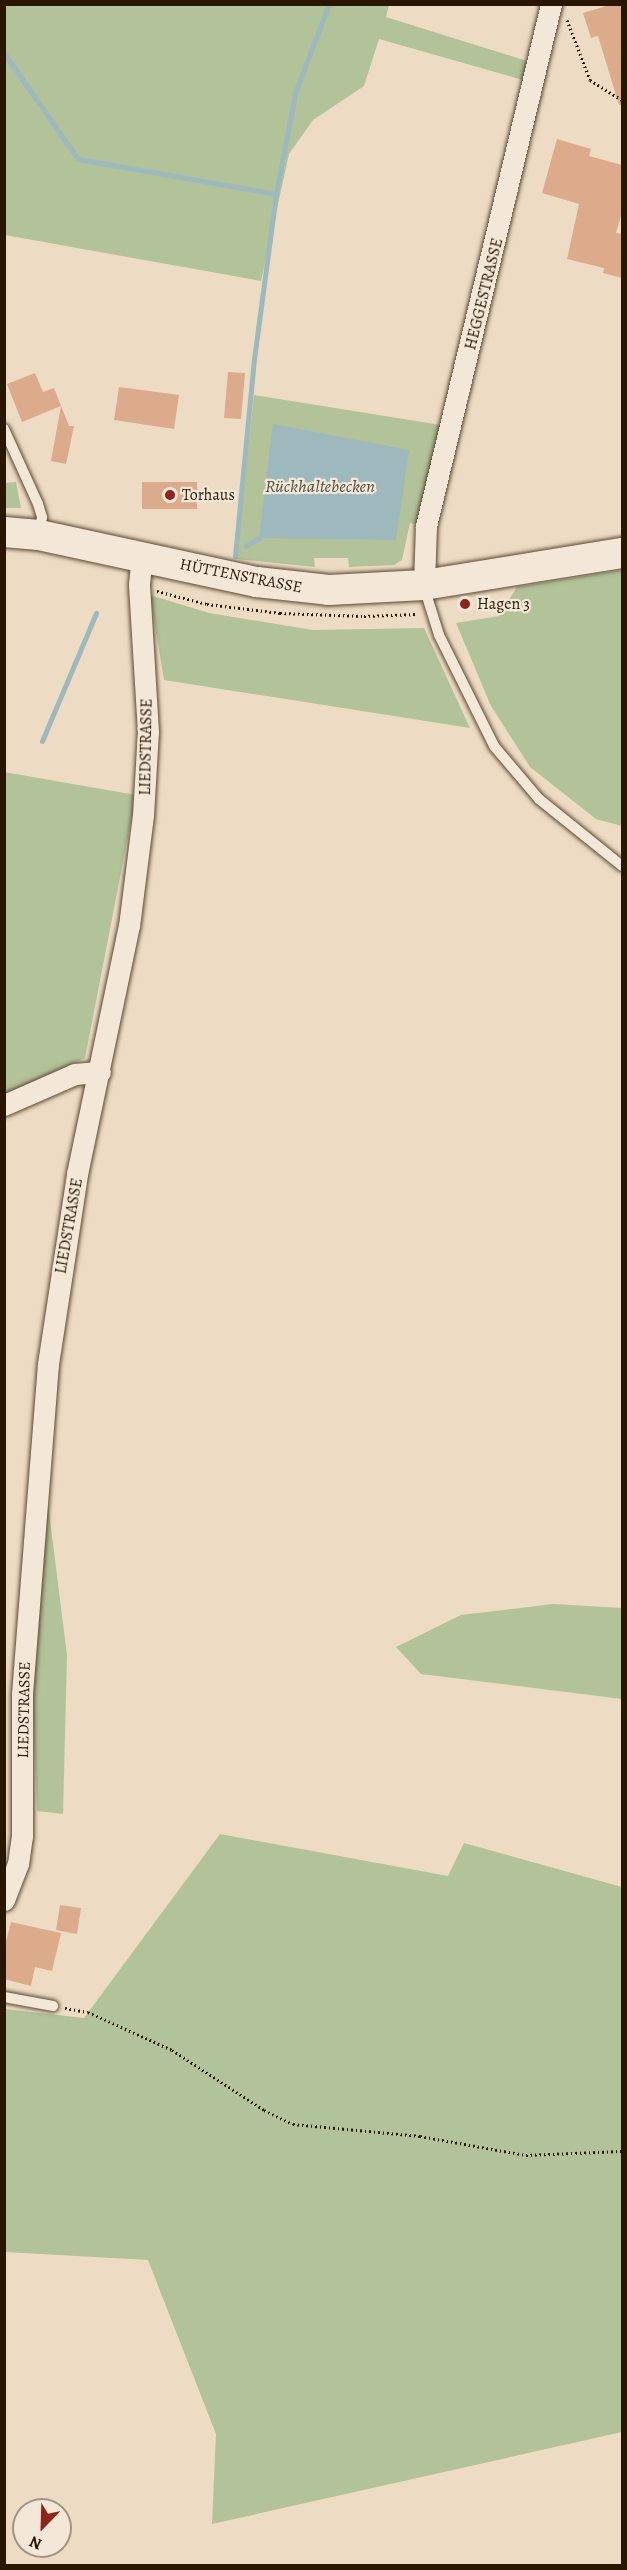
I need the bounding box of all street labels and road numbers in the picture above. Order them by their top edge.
street label: HEGGESTRASSE [461,236,507,352]
street label: HÜTTENSTRASSE [178,555,304,597]
street label: LIEDSTRASSE [136,698,156,796]
street label: LIEDSTRASSE [51,1177,87,1275]
street label: LIEDSTRASSE [14,1661,34,1759]

